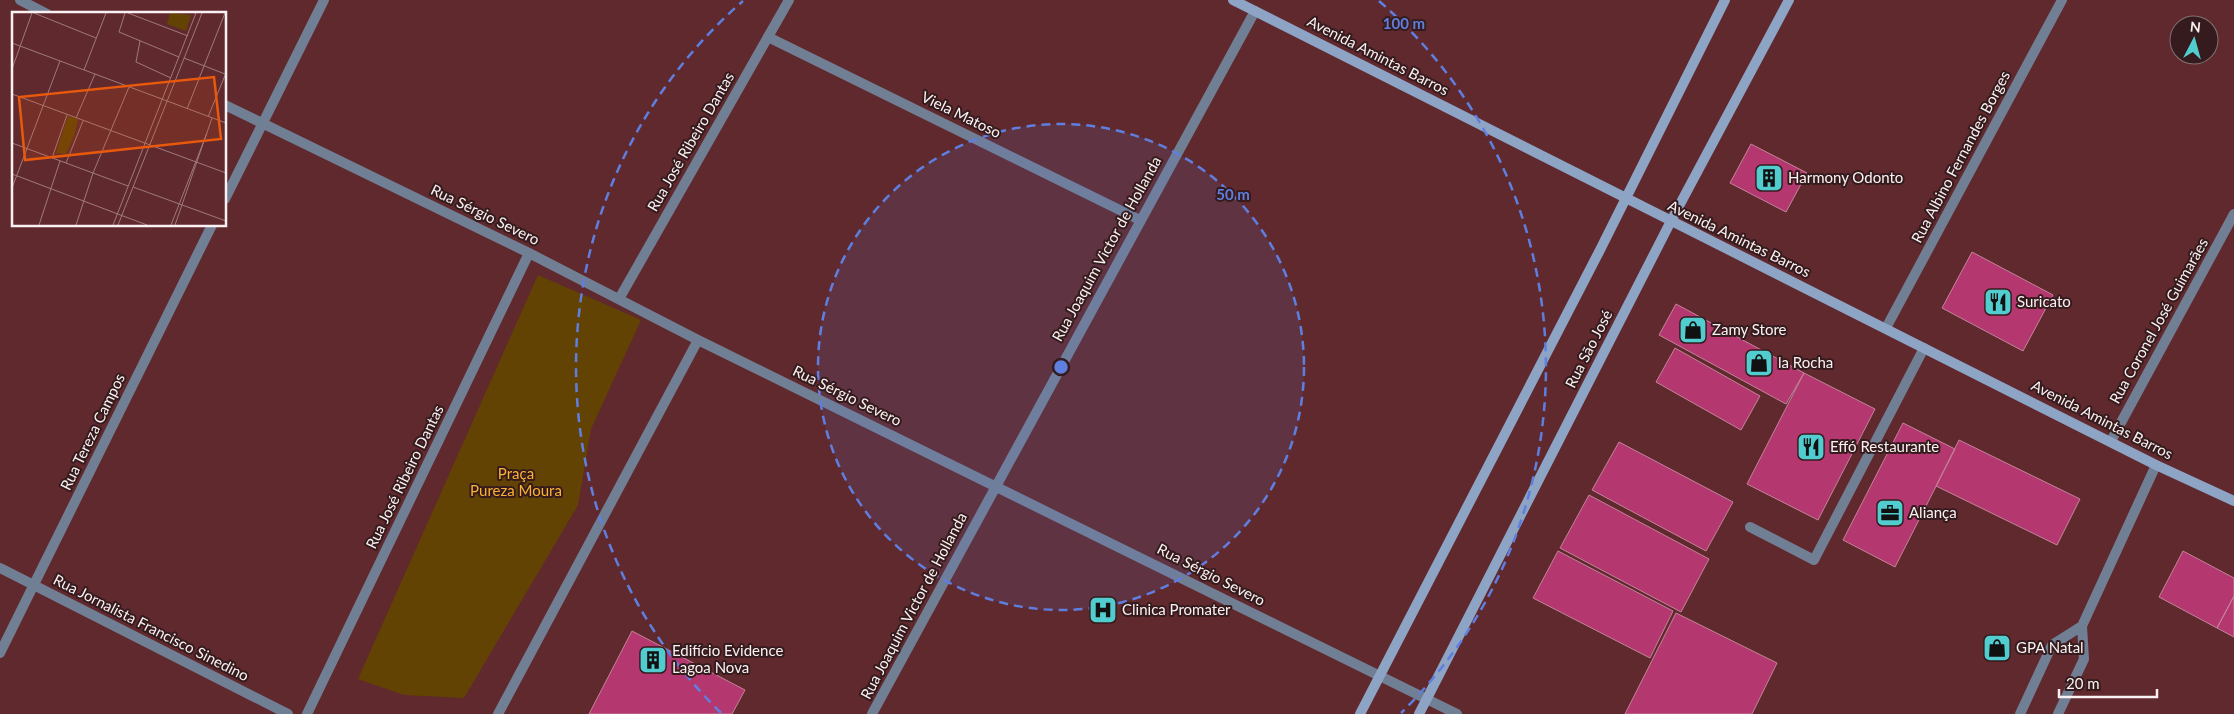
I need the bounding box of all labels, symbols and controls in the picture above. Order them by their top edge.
inset map [12,12,226,226]
street label: Avenida Amintas Barros [1305,12,1452,99]
text: 100 m [1383,14,1425,32]
north arrow [2169,15,2219,65]
text: N [2189,18,2202,36]
street label: Rua Albino Fernandes Borges [1907,67,2013,246]
street label: Rua José Ribeiro Dantas [643,69,737,214]
street label: Viela Matoso [919,87,1004,141]
street label: Rua Joaquim Victor de Hollanda [1048,153,1165,344]
building icon: Harmony Odonto [1754,163,1784,193]
place label: Harmony Odonto [1788,168,1903,186]
street label: Rua Sérgio Severo [428,180,543,248]
text: 50 m [1216,185,1250,203]
street label: Avenida Amintas Barros [1665,196,1814,280]
street label: Rua Coronel José Guimarães [2105,235,2211,406]
restaurant icon: Suricato [1983,287,2013,317]
place label: Suricato [2017,292,2071,310]
street label: Rua São José [1561,306,1615,391]
shop icon: Zamy Store [1678,315,1708,345]
place label: Zamy Store [1712,320,1787,338]
shop icon: la Rocha [1744,348,1774,378]
place label: la Rocha [1778,353,1833,371]
centre of rings [1052,358,1070,376]
street label: Rua Sérgio Severo [790,361,905,429]
street label: Rua Tereza Campos [56,370,128,493]
street label: Avenida Amintas Barros [2029,376,2176,463]
street label: Rua José Ribeiro Dantas [361,402,447,551]
restaurant icon: Effó Restaurante [1796,432,1826,462]
place label: Effó Restaurante [1830,437,1939,455]
park label: Praça Pureza Moura [470,464,562,499]
office icon: Aliança [1875,498,1905,528]
place label: Aliança [1909,503,1957,521]
street label: Rua Joaquim Victor de Hollanda [856,509,970,702]
street label: Rua Sérgio Severo [1154,539,1268,609]
street label: Rua Jornalista Francisco Sinedino [51,570,252,684]
hospital icon: Clinica Promater [1088,595,1118,625]
place label: Clinica Promater [1122,600,1231,618]
shop icon: GPA Natal [1982,633,2012,663]
place label: GPA Natal [2016,638,2084,656]
place label: Edifício Evidence Lagoa Nova [672,641,783,676]
building icon: Edifício Evidence Lagoa Nova [638,645,668,675]
scale bar [2059,666,2156,698]
text: 20 m [2066,674,2100,692]

